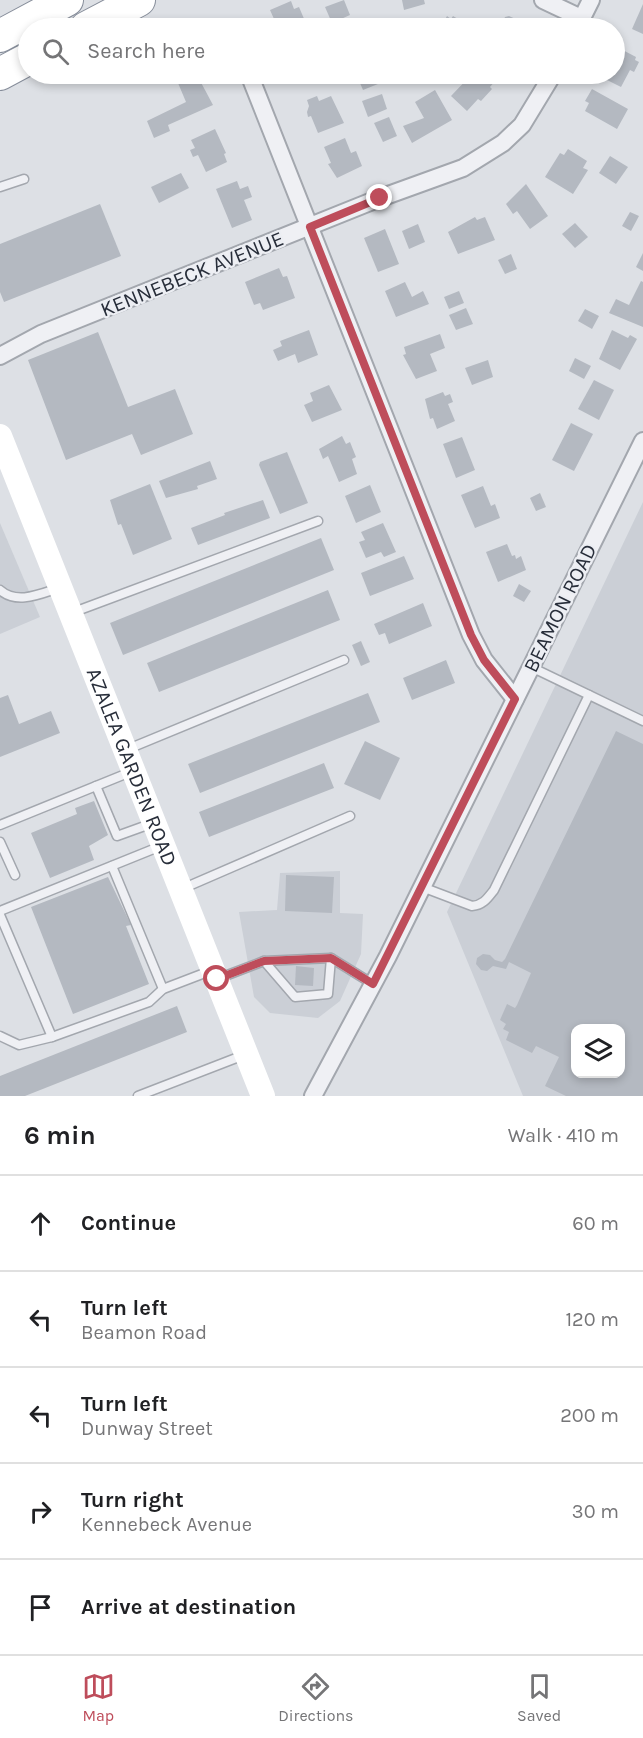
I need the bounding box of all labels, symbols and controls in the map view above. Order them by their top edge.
search box [18,18,625,84]
icon: search [39,35,72,68]
text: Search here [87,38,205,64]
route end [366,184,392,210]
street label: KENNEBECK AVENUE [97,226,287,322]
street label: BEAMON ROAD [519,540,601,676]
street label: AZALEA GARDEN ROAD [82,664,182,869]
route start [203,965,229,991]
map controls [571,1024,625,1078]
button: layers [571,1024,625,1078]
text: 6 min [24,1120,96,1151]
text: Walk · 410 m [508,1124,619,1147]
icon: ahead [24,1207,57,1240]
text: Continue [81,1210,176,1236]
text: 60 m [572,1212,619,1235]
text: Turn left [81,1295,168,1321]
icon: left [24,1303,57,1336]
text: 120 m [565,1308,619,1331]
text: Beamon Road [81,1321,207,1344]
text: Turn left [81,1391,168,1417]
icon: left [24,1399,57,1432]
text: 200 m [560,1404,619,1427]
text: Dunway Street [81,1417,213,1440]
text: Turn right [81,1487,184,1513]
icon: right [24,1495,57,1528]
text: 30 m [572,1500,619,1523]
text: Kennebeck Avenue [81,1513,252,1536]
icon: arrive [24,1591,57,1624]
text: Arrive at destination [81,1594,296,1620]
tab: Map [82,1670,115,1725]
tab: Directions [278,1670,353,1725]
tab: Saved [517,1670,561,1725]

